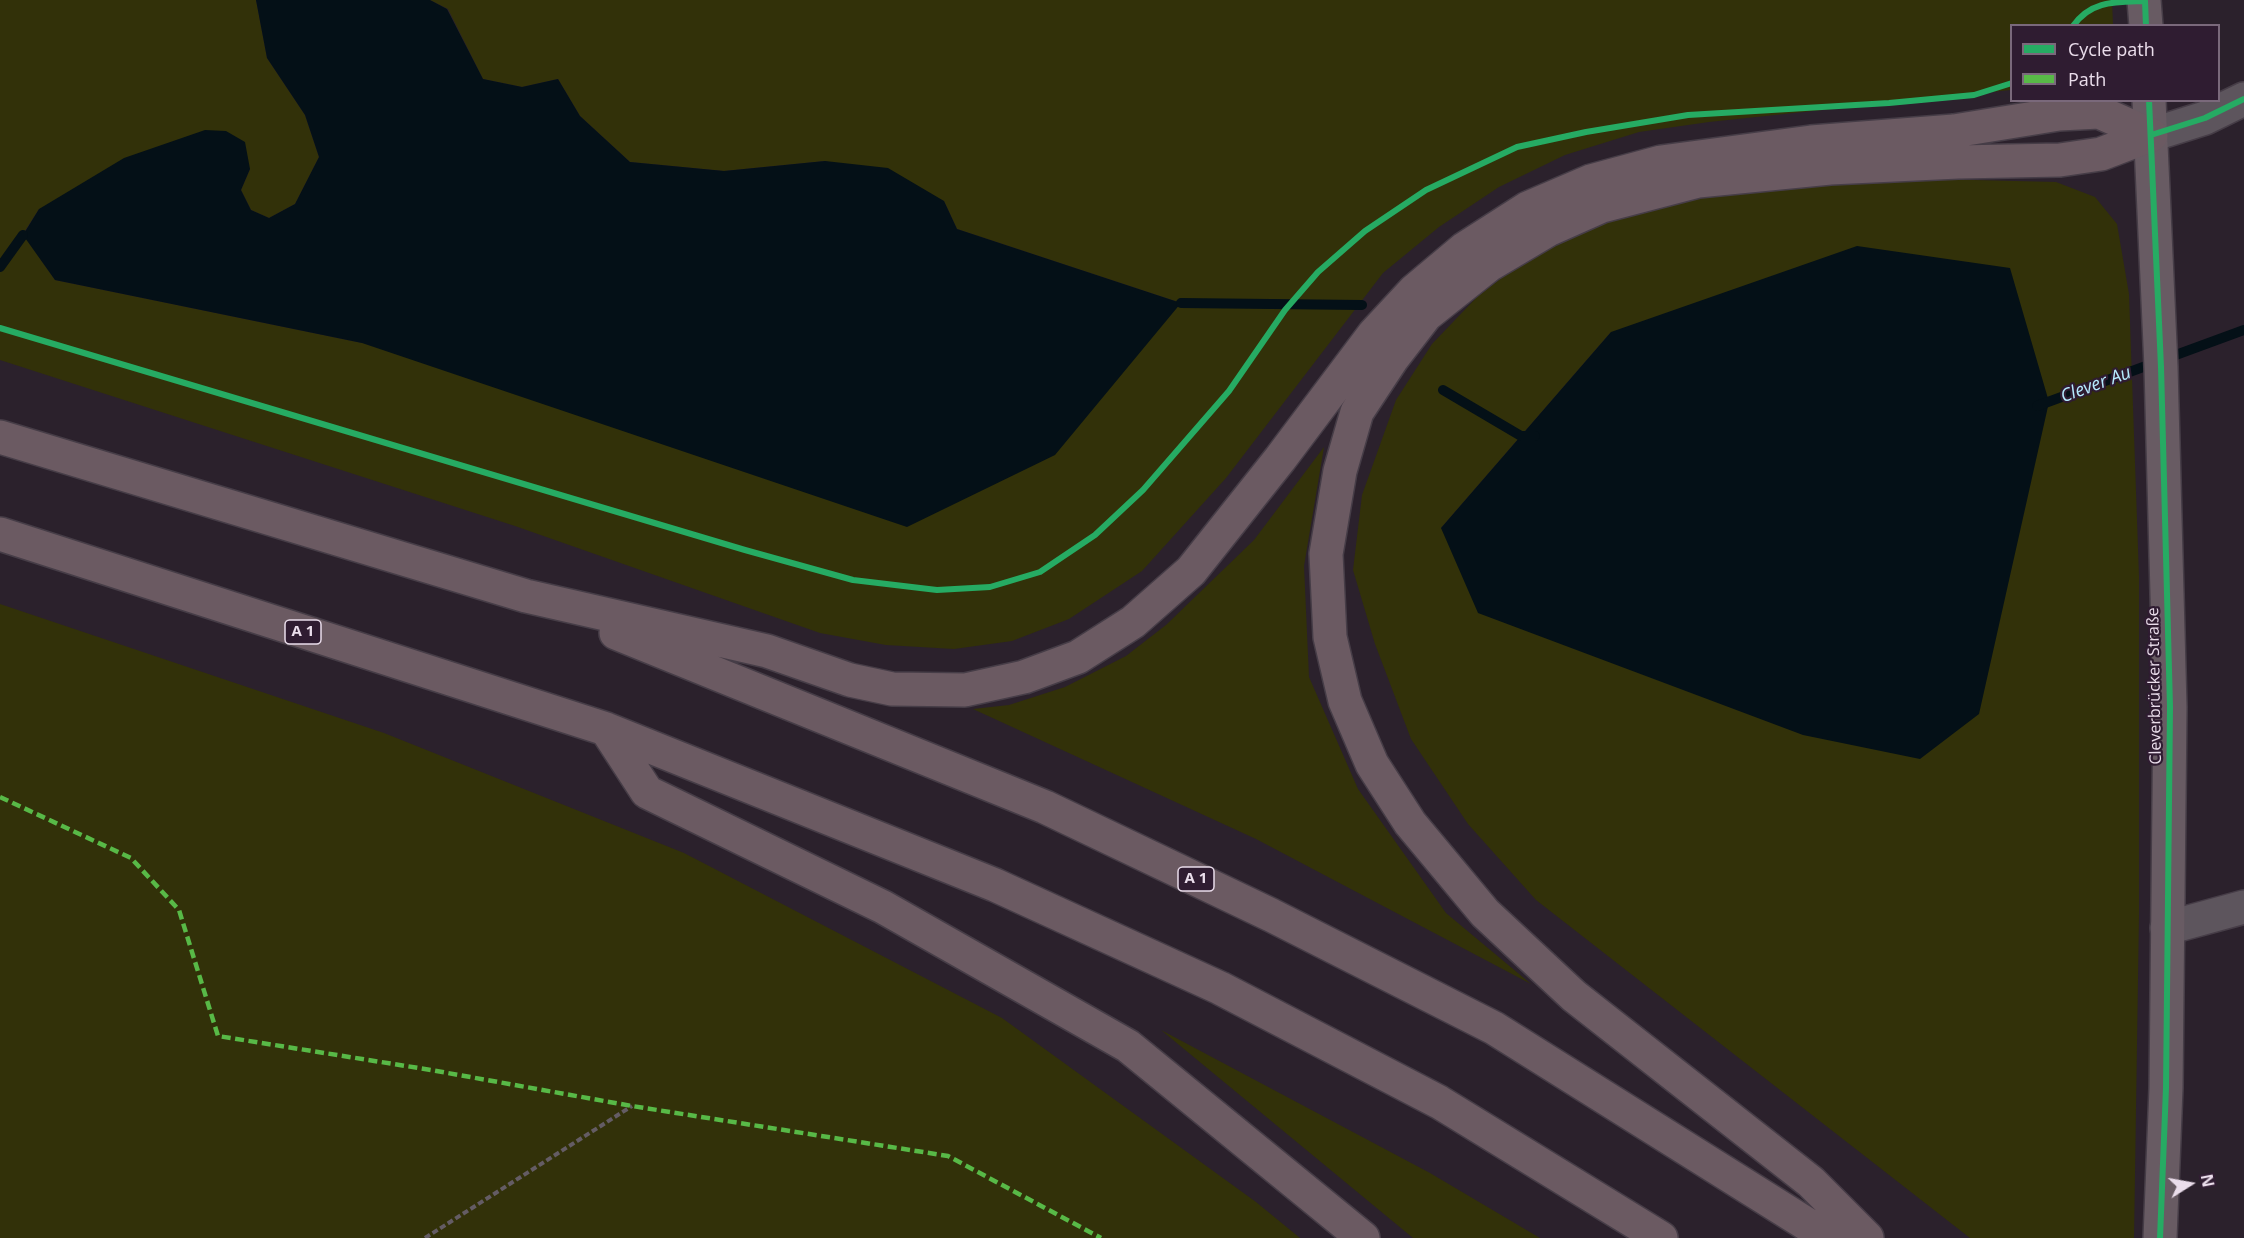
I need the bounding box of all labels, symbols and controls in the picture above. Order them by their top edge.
legend [2010,24,2220,102]
text: Cycle path [2068,37,2155,61]
text: Path [2068,67,2106,91]
water label: Clever Au [2058,362,2134,408]
street label: Cleverbrücker Straße [2144,607,2166,765]
road number: A 1 [285,620,321,644]
road number: A 1 [1178,867,1214,891]
north arrow [2160,1154,2220,1214]
text: N [2196,1172,2220,1189]

